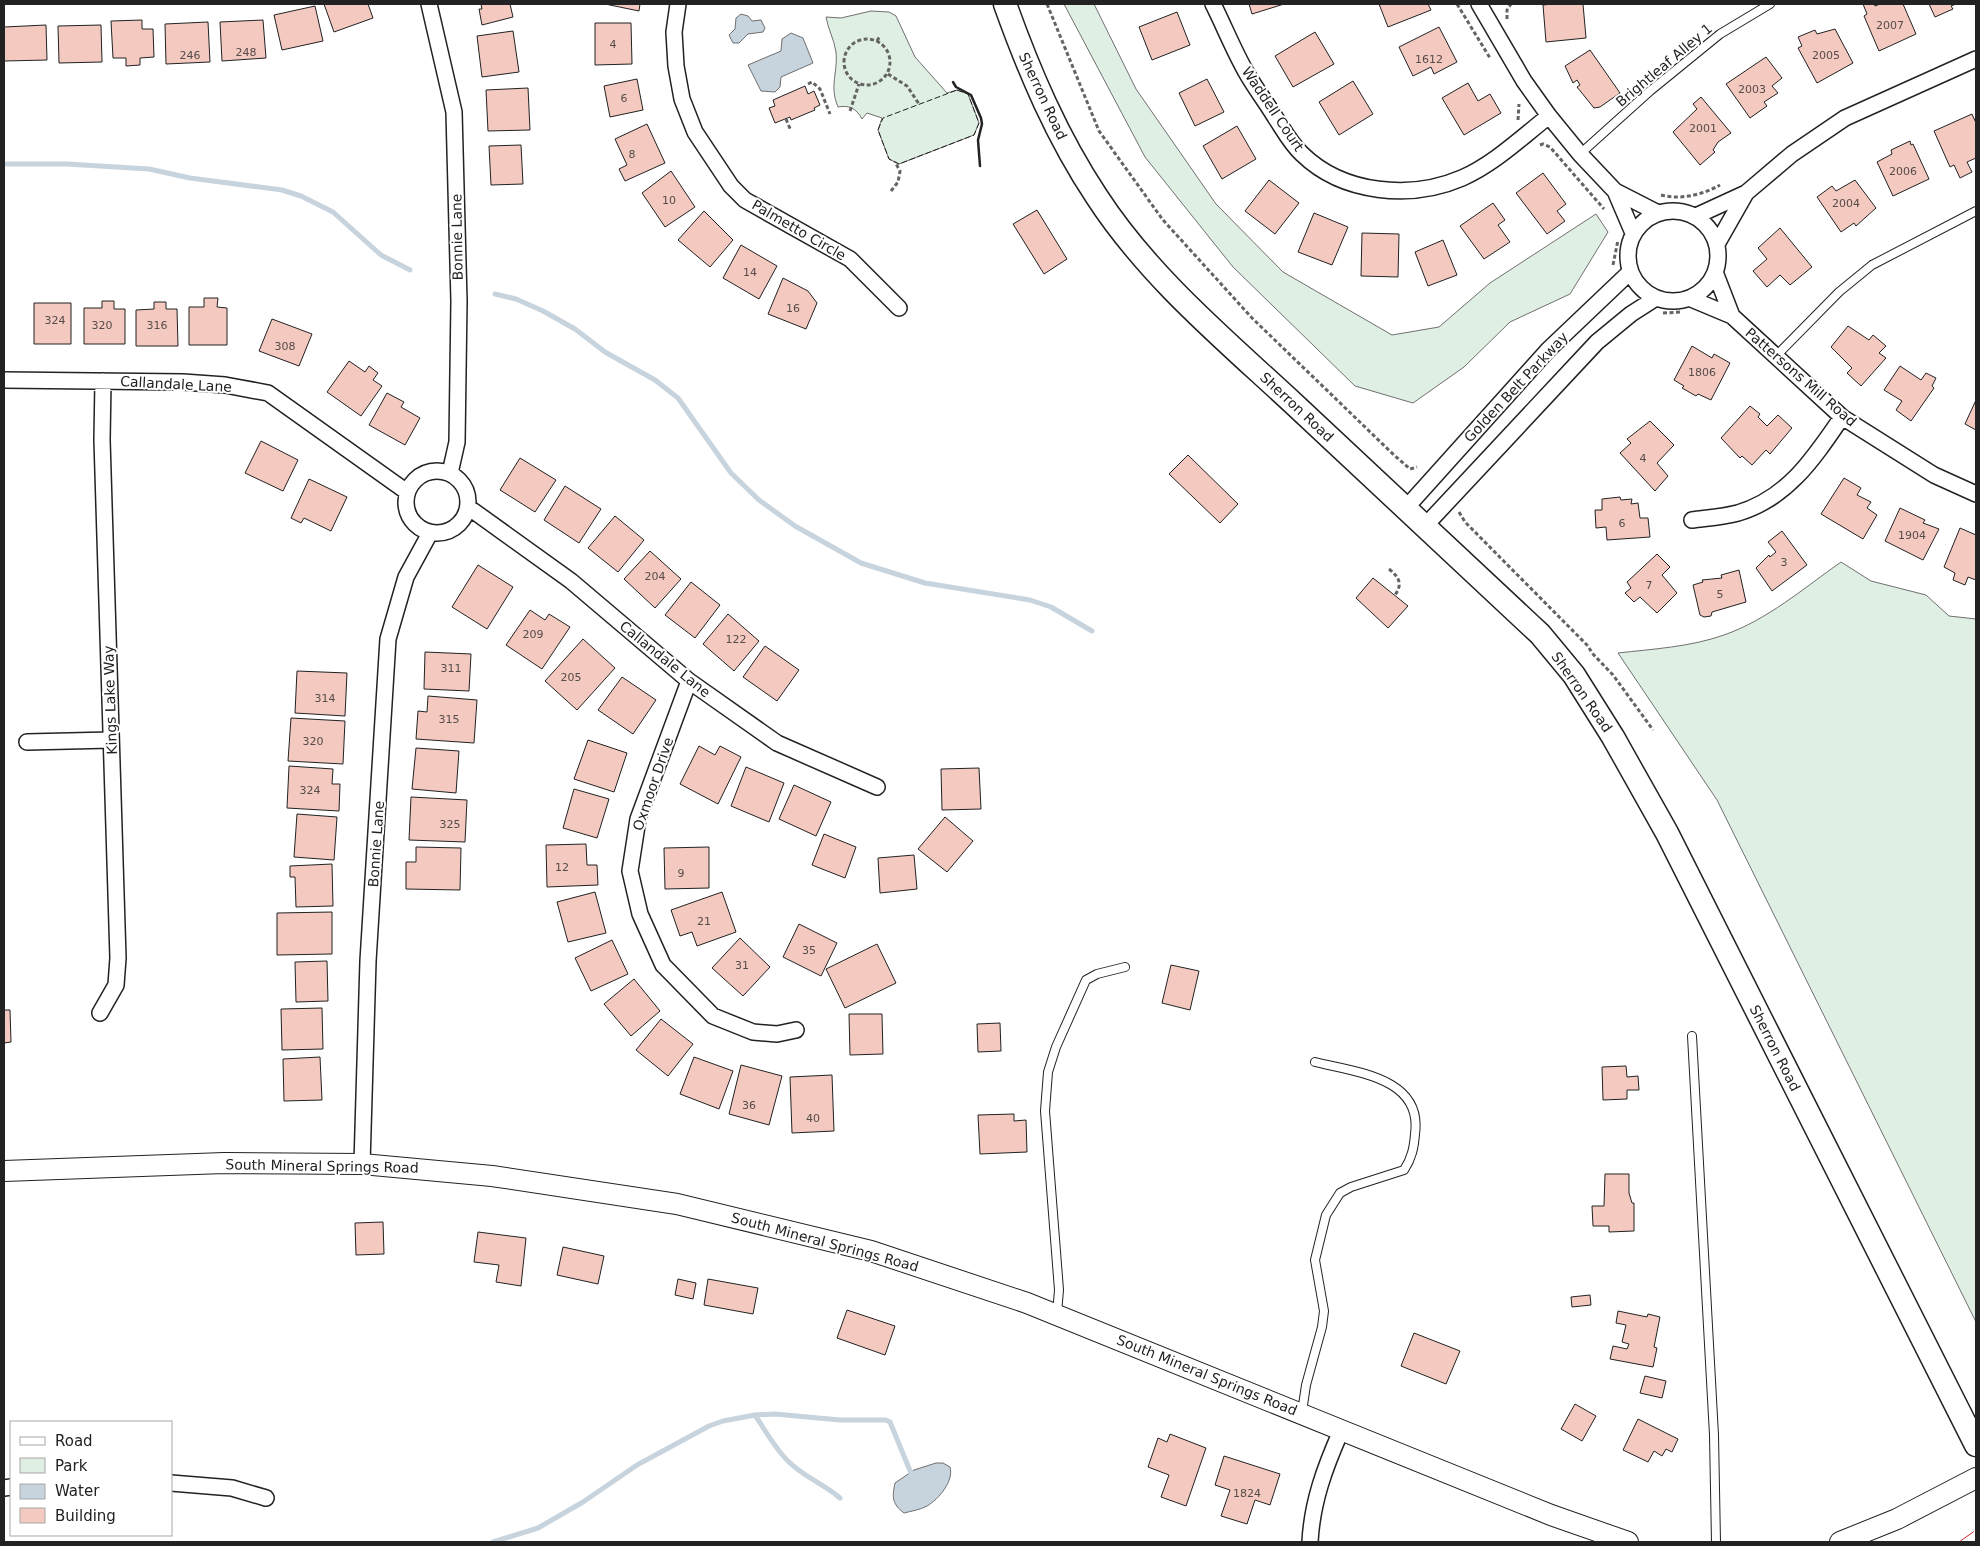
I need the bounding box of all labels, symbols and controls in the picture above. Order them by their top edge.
house number: 2007 [1876,19,1904,32]
street label: Brightleaf Alley 1 [1613,20,1715,110]
house number: 4 [610,38,617,51]
house number: 248 [236,46,257,59]
house number: 246 [180,49,201,62]
house number: 2005 [1812,49,1840,62]
street label: Sherron Road [1016,50,1070,142]
house number: 1612 [1415,53,1443,66]
street label: Waddell Court [1239,64,1307,155]
house number: 2003 [1738,83,1766,96]
house number: 6 [621,92,628,105]
house number: 2001 [1689,122,1717,135]
house number: 8 [629,148,636,161]
house number: 2006 [1889,165,1917,178]
street label: Bonnie Lane [448,193,466,281]
house number: 10 [662,194,676,207]
street label: Palmetto Circle [749,197,849,263]
house number: 2004 [1832,197,1860,210]
house number: 14 [743,266,757,279]
house number: 16 [786,302,800,315]
house number: 324 [45,314,66,327]
house number: 320 [92,319,113,332]
house number: 316 [147,319,168,332]
street label: Pattersons Mill Road [1742,325,1860,429]
street label: Golden Belt Parkway [1461,329,1571,445]
house number: 308 [275,340,296,353]
house number: 1806 [1688,366,1716,379]
street label: Sherron Road [1257,369,1337,445]
street label: Callandale Lane [120,373,232,395]
house number: 4 [1640,452,1647,465]
house number: 6 [1619,517,1626,530]
house number: 1904 [1898,529,1926,542]
house number: 3 [1781,556,1788,569]
house number: 204 [645,570,666,583]
house number: 7 [1646,579,1653,592]
house number: 5 [1717,588,1724,601]
street label: Callandale Lane [616,618,714,700]
house number: 209 [523,628,544,641]
house number: 122 [726,633,747,646]
street label: Kings Lake Way [100,645,120,755]
street label: Sherron Road [1548,649,1616,735]
house number: 311 [441,662,462,675]
house number: 205 [561,671,582,684]
house number: 314 [315,692,336,705]
house number: 315 [439,713,460,726]
house number: 320 [303,735,324,748]
street label: Oxmoor Drive [630,735,676,833]
house number: 324 [300,784,321,797]
street label: Bonnie Lane [365,800,387,888]
house number: 325 [440,818,461,831]
house number: 12 [555,861,569,874]
house number: 9 [678,867,685,880]
house number: 21 [697,915,711,928]
house number: 35 [802,944,816,957]
house number: 31 [735,959,749,972]
street label: Sherron Road [1746,1002,1804,1094]
house number: 36 [742,1099,756,1112]
house number: 40 [806,1112,820,1125]
street label: South Mineral Springs Road [225,1156,419,1176]
street label: South Mineral Springs Road [730,1209,920,1275]
street label: South Mineral Springs Road [1114,1331,1300,1419]
legend [10,1421,172,1536]
text: Road [55,1432,93,1450]
text: Park [55,1457,88,1475]
text: Water [55,1482,100,1500]
house number: 1824 [1233,1487,1261,1500]
text: Building [55,1507,116,1525]

